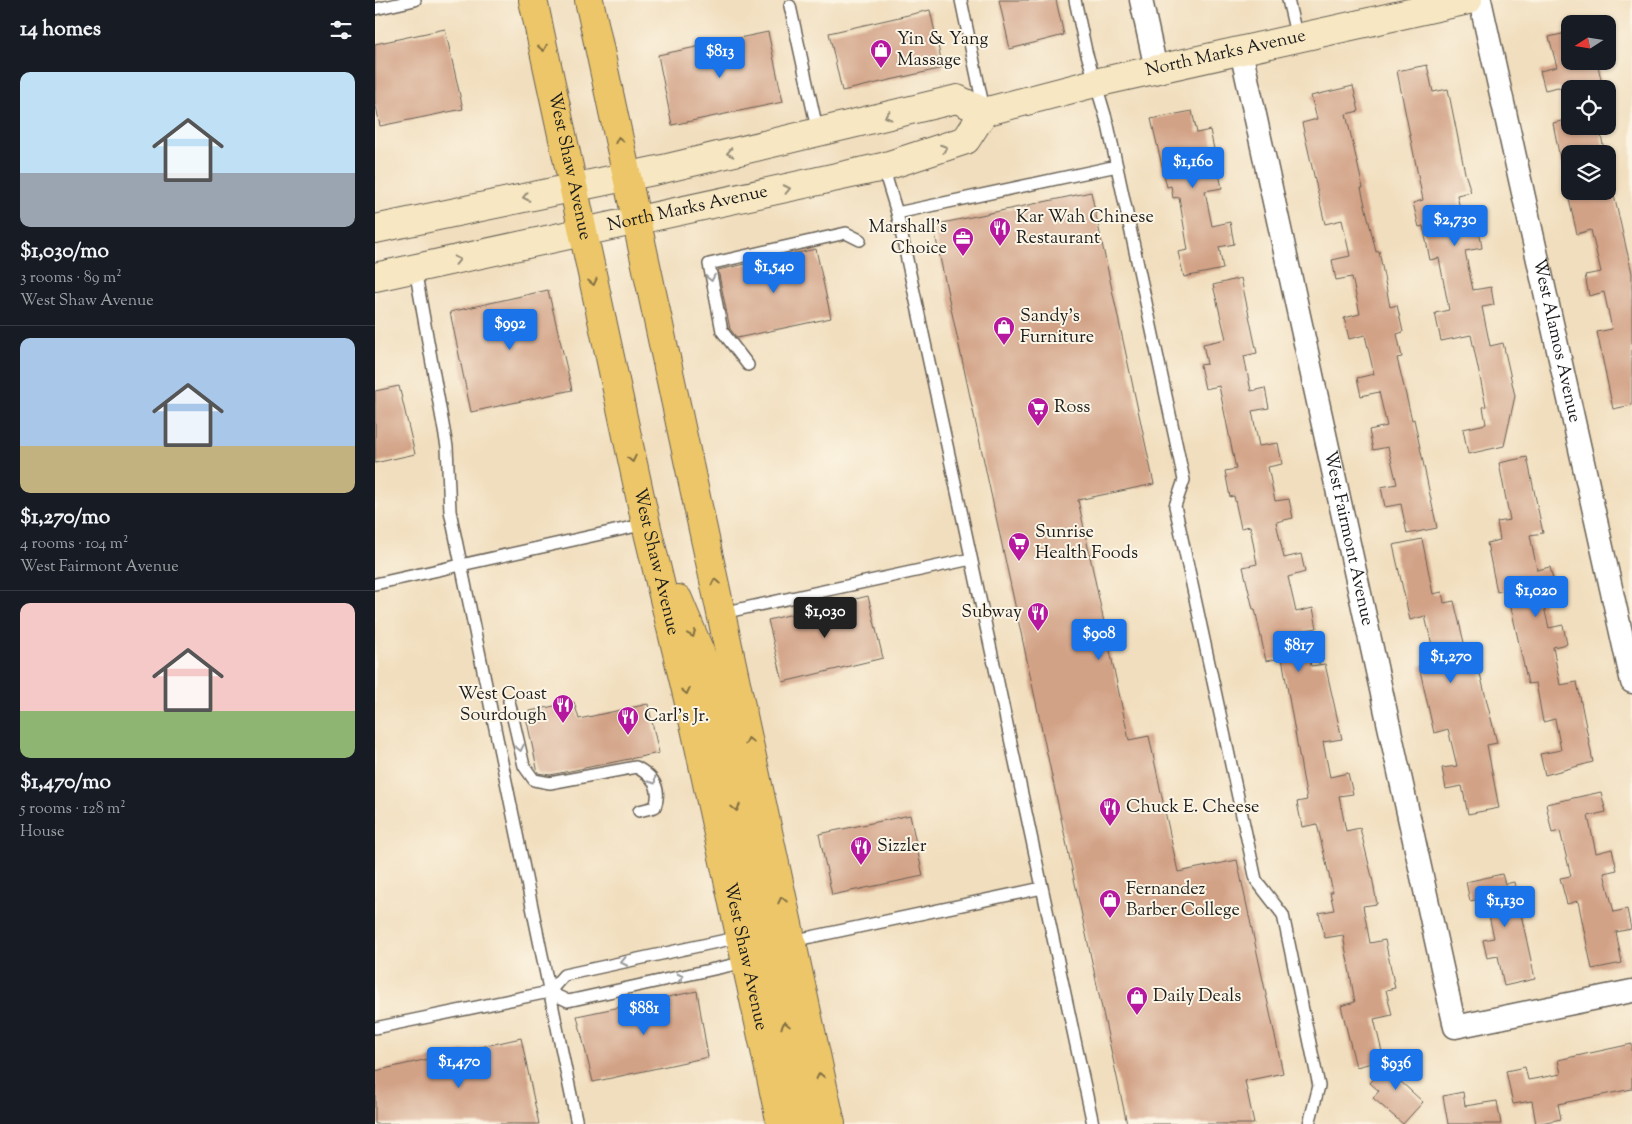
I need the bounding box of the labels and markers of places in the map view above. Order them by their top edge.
place label: Yin & Yang Massage [897,27,988,74]
pin: $813 [690,36,750,79]
shop icon: Yin & Yang Massage [869,38,893,69]
pin: $1,160 [1152,146,1234,189]
pin: $2,730 [1414,204,1496,247]
place label: Kar Wah Chinese Restaurant [1016,205,1154,252]
place label: Marshall's Choice [869,215,947,262]
restaurant icon: Kar Wah Chinese Restaurant [988,216,1012,247]
office icon: Marshall's Choice [951,226,975,257]
pin: $1,540 [733,252,815,294]
place label: Sandy's Furniture [1020,304,1094,351]
pin: $992 [480,308,540,351]
shop icon: Sandy's Furniture [992,315,1016,346]
place label: Ross [1054,395,1090,421]
supermarket icon: Ross [1026,396,1050,427]
place label: Sunrise Health Foods [1035,520,1138,567]
supermarket icon: Sunrise Health Foods [1007,531,1031,562]
pin: $1,020 [1495,576,1577,618]
pin: $1,030 [784,596,866,639]
place label: Subway [961,600,1022,626]
restaurant icon: Subway [1026,601,1050,632]
pin: $908 [1069,618,1129,661]
pin: $817 [1269,630,1329,673]
pin: $1,270 [1410,642,1492,684]
place label: West Coast Sourdough [458,682,547,729]
restaurant icon: West Coast Sourdough [551,693,575,724]
place label: Carl's Jr. [644,704,709,730]
restaurant icon: Carl's Jr. [616,705,640,736]
place label: Chuck E. Cheese [1126,795,1259,821]
restaurant icon: Chuck E. Cheese [1098,796,1122,827]
place label: Sizzler [877,834,927,860]
restaurant icon: Sizzler [849,835,873,866]
place label: Fernandez Barber College [1126,877,1240,924]
pin: $1,130 [1464,886,1546,928]
shop icon: Fernandez Barber College [1098,888,1122,919]
place label: Daily Deals [1153,984,1241,1010]
shop icon: Daily Deals [1125,985,1149,1016]
pin: $881 [614,994,674,1036]
pin: $1,470 [418,1046,500,1089]
pin: $936 [1366,1048,1426,1091]

